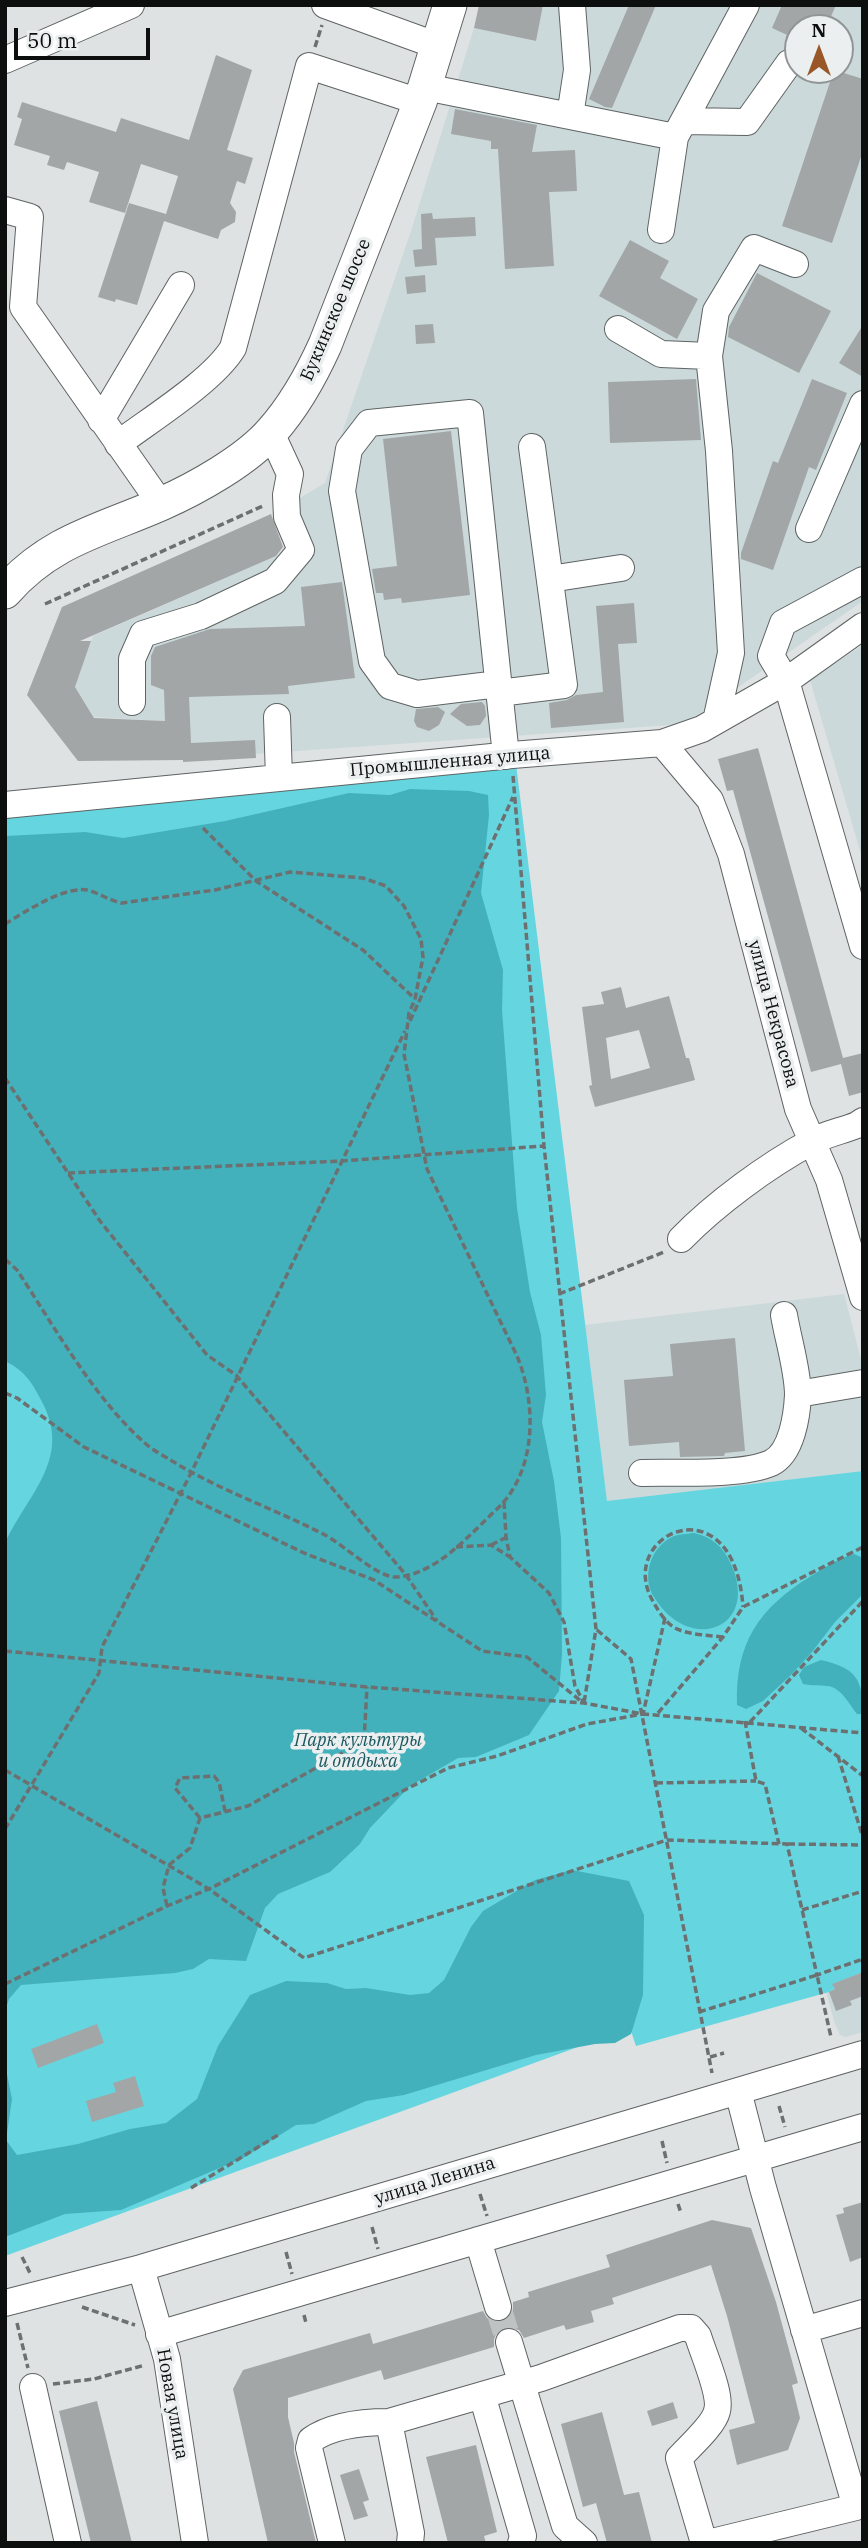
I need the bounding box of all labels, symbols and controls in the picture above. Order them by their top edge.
scale bar [18,14,154,58]
north arrow [784,14,854,84]
text: N [811,18,827,42]
text: 50 m [27,26,77,54]
street label: Букинское шоссе [296,236,376,384]
street label: Промышленная улица [349,742,551,782]
street label: улица Некрасова [743,938,803,1090]
park label: Парк культуры и отдыха [294,1730,422,1772]
street label: улица Ленина [372,2152,498,2210]
street label: Новая улица [152,2347,192,2461]

